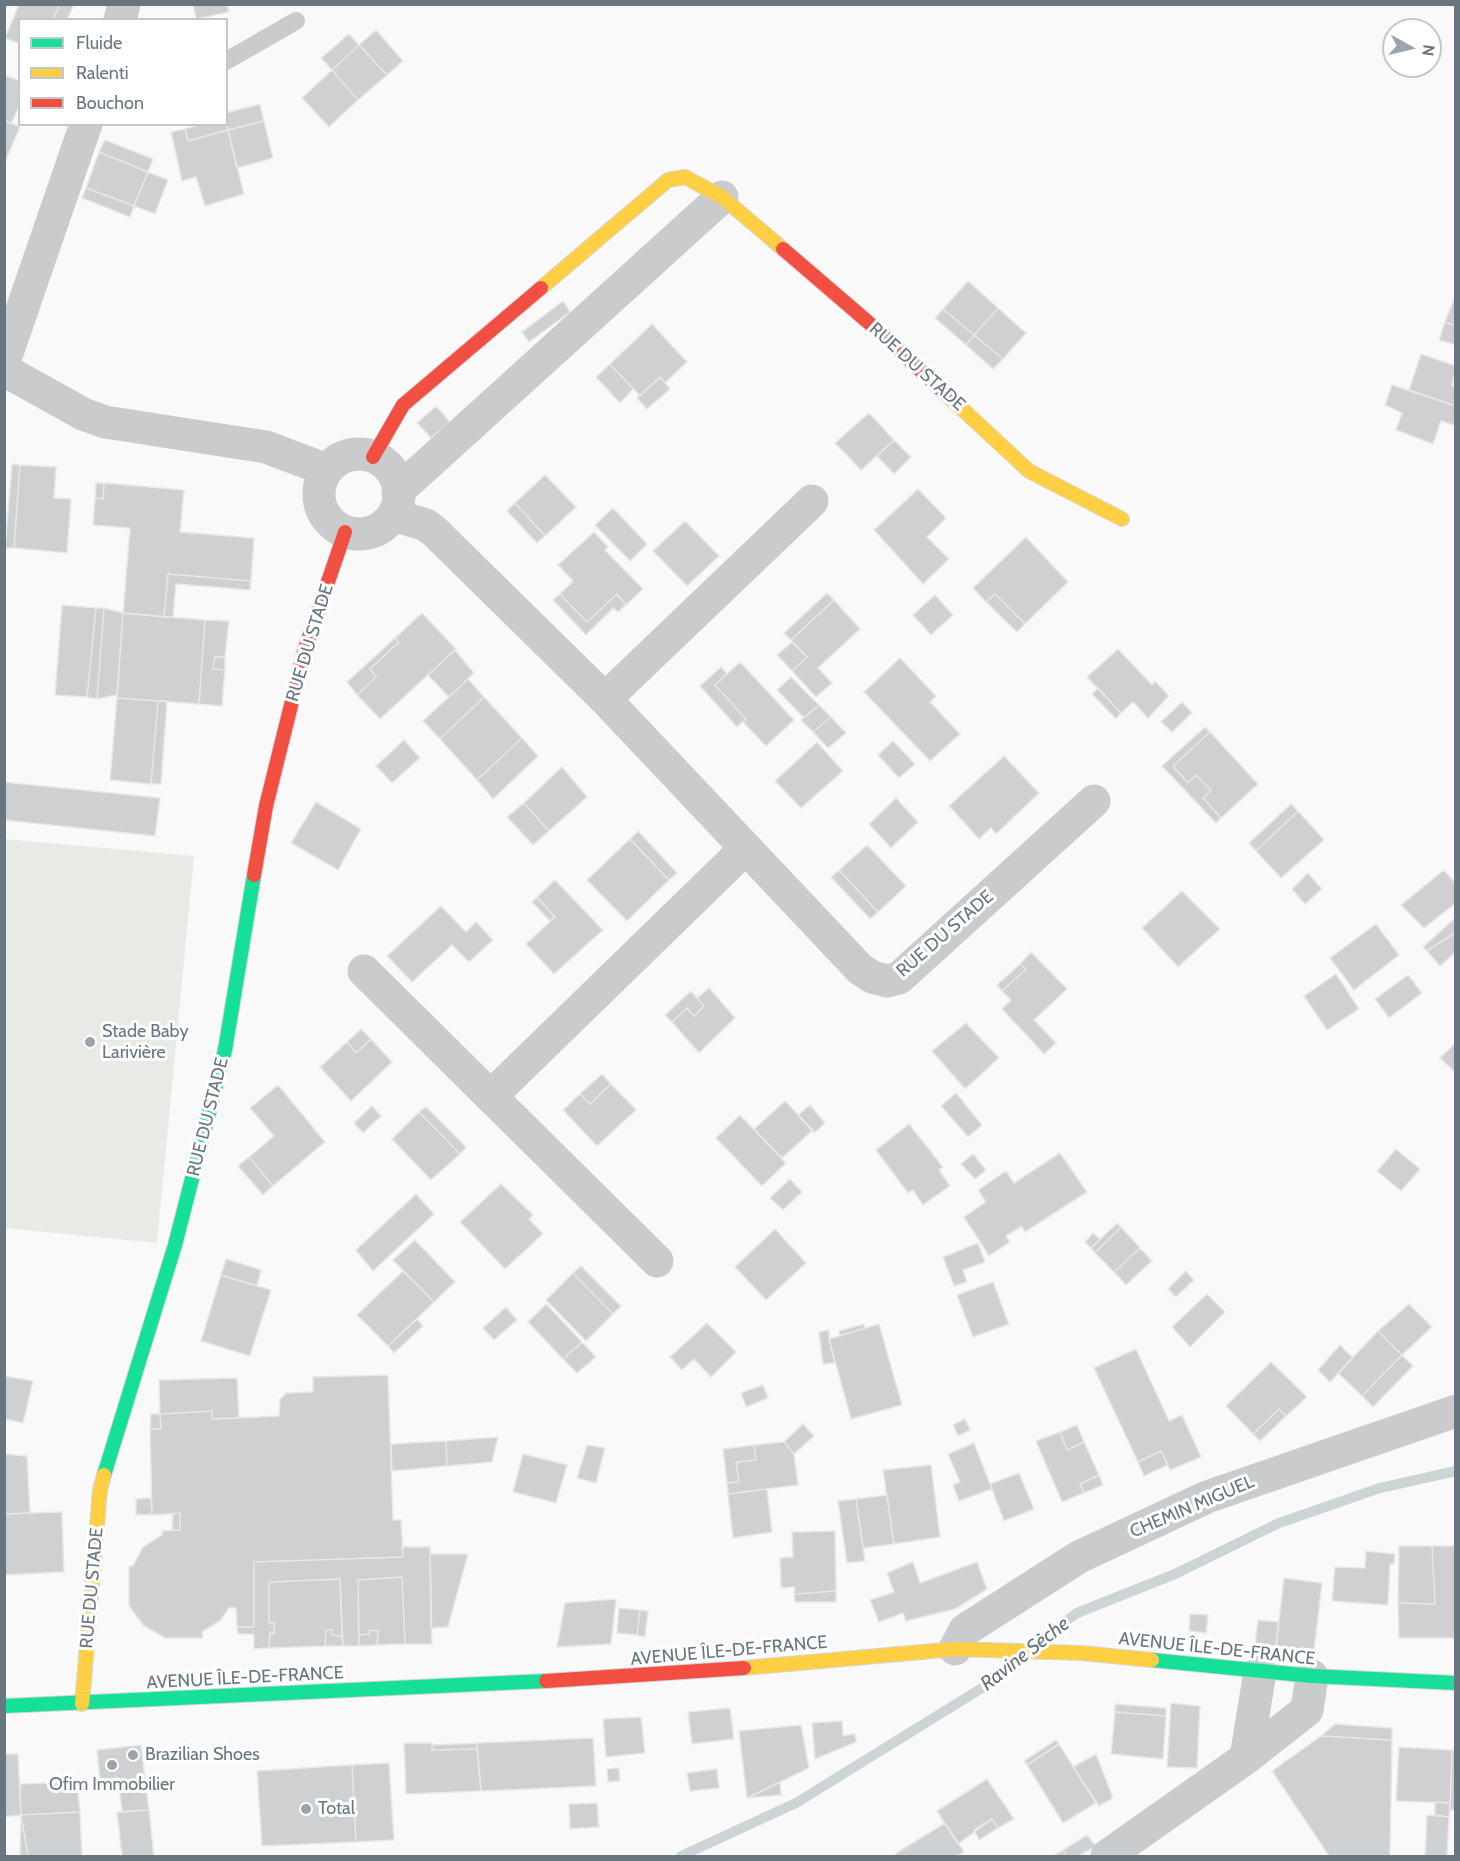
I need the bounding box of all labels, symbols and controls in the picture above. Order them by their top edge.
legend [18,18,228,126]
north arrow [1382,18,1442,78]
text: Fluide [76,32,122,54]
text: N [1418,43,1439,57]
text: Ralenti [76,62,129,84]
text: Bouchon [76,92,144,114]
street label: RUE DU STADE [865,318,969,416]
street label: RUE DU STADE [282,582,338,704]
street label: RUE DU STADE [892,886,998,982]
place label: Stade Baby Larivière [102,1021,188,1064]
marker: Stade Baby Larivière [83,1035,97,1049]
street label: RUE DU STADE [183,1056,233,1178]
street label: CHEMIN MIGUEL [1127,1471,1257,1543]
street label: RUE DU STADE [76,1527,108,1649]
water label: Ravine Sèche [976,1612,1074,1696]
street label: AVENUE ÎLE-DE-FRANCE [1118,1628,1316,1670]
street label: AVENUE ÎLE-DE-FRANCE [630,1632,828,1670]
street label: AVENUE ÎLE-DE-FRANCE [146,1662,344,1694]
place label: Brazilian Shoes [145,1744,260,1766]
marker: Brazilian Shoes [126,1748,140,1762]
marker: Ofim Immobilier [105,1758,119,1772]
place label: Ofim Immobilier [49,1774,175,1796]
place label: Total [318,1798,355,1820]
marker: Total [299,1802,313,1816]

